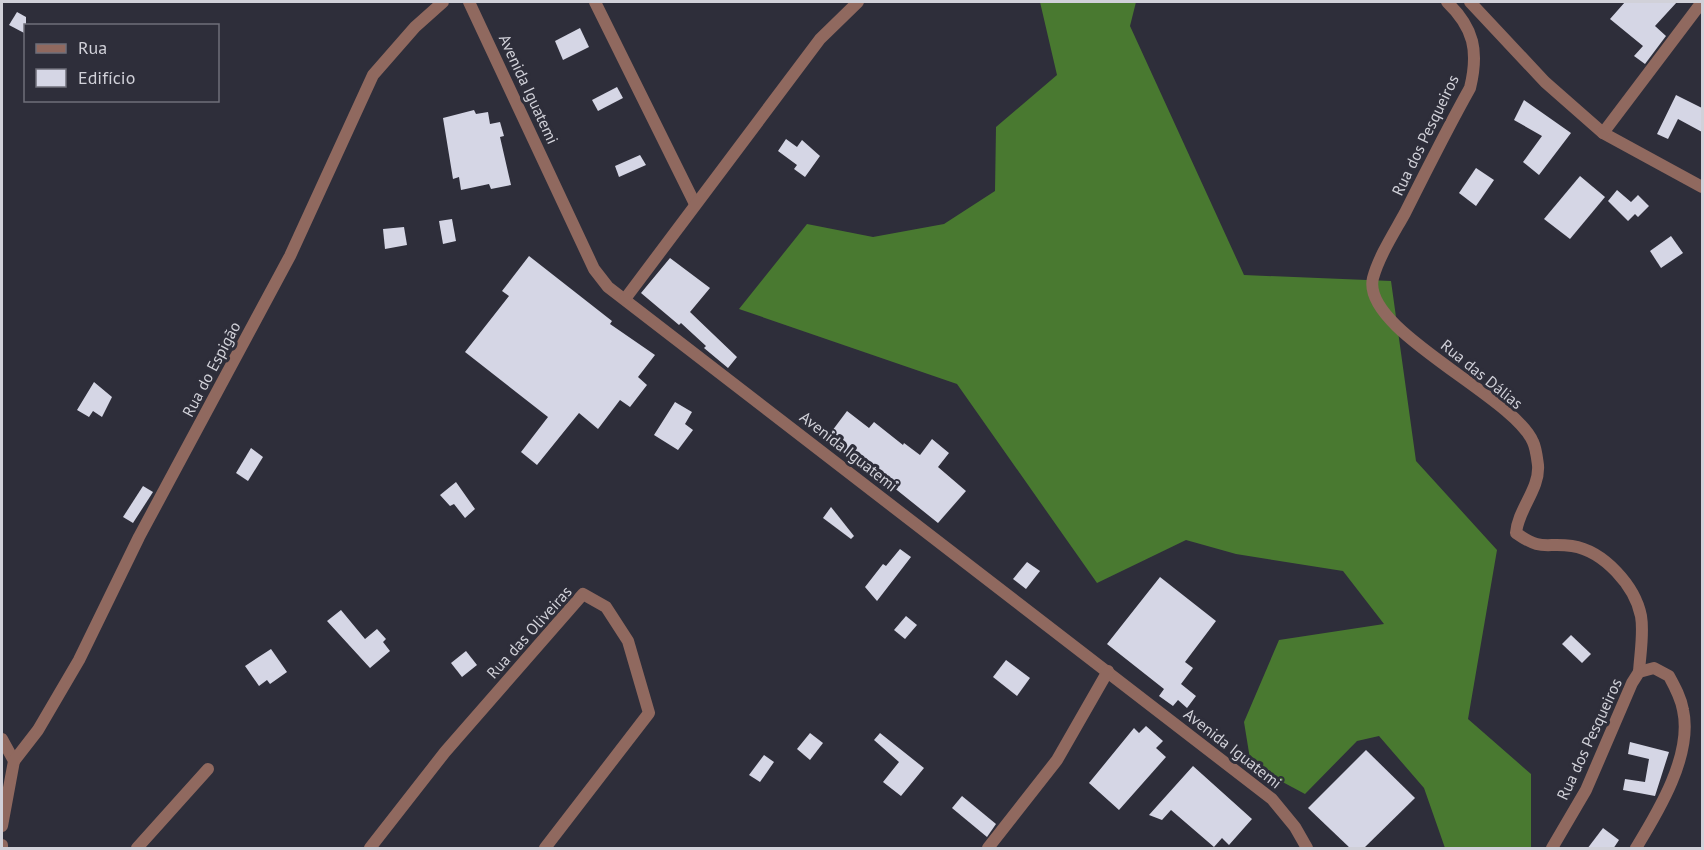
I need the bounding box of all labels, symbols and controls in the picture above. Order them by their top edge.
legend [24,24,219,102]
street label: Avenida Iguatemi [495,31,563,147]
text: Rua [78,36,107,59]
text: Edifício [78,66,135,89]
street label: Rua dos Pesqueiros [1387,71,1463,199]
street label: Rua do Espigão [178,318,244,420]
street label: Rua das Dálias [1437,335,1527,413]
street label: Avenida Iguatemi [796,407,902,495]
street label: Rua das Oliveiras [482,581,576,682]
street label: Rua dos Pesqueiros [1552,675,1626,803]
street label: Avenida Iguatemi [1180,704,1286,792]

